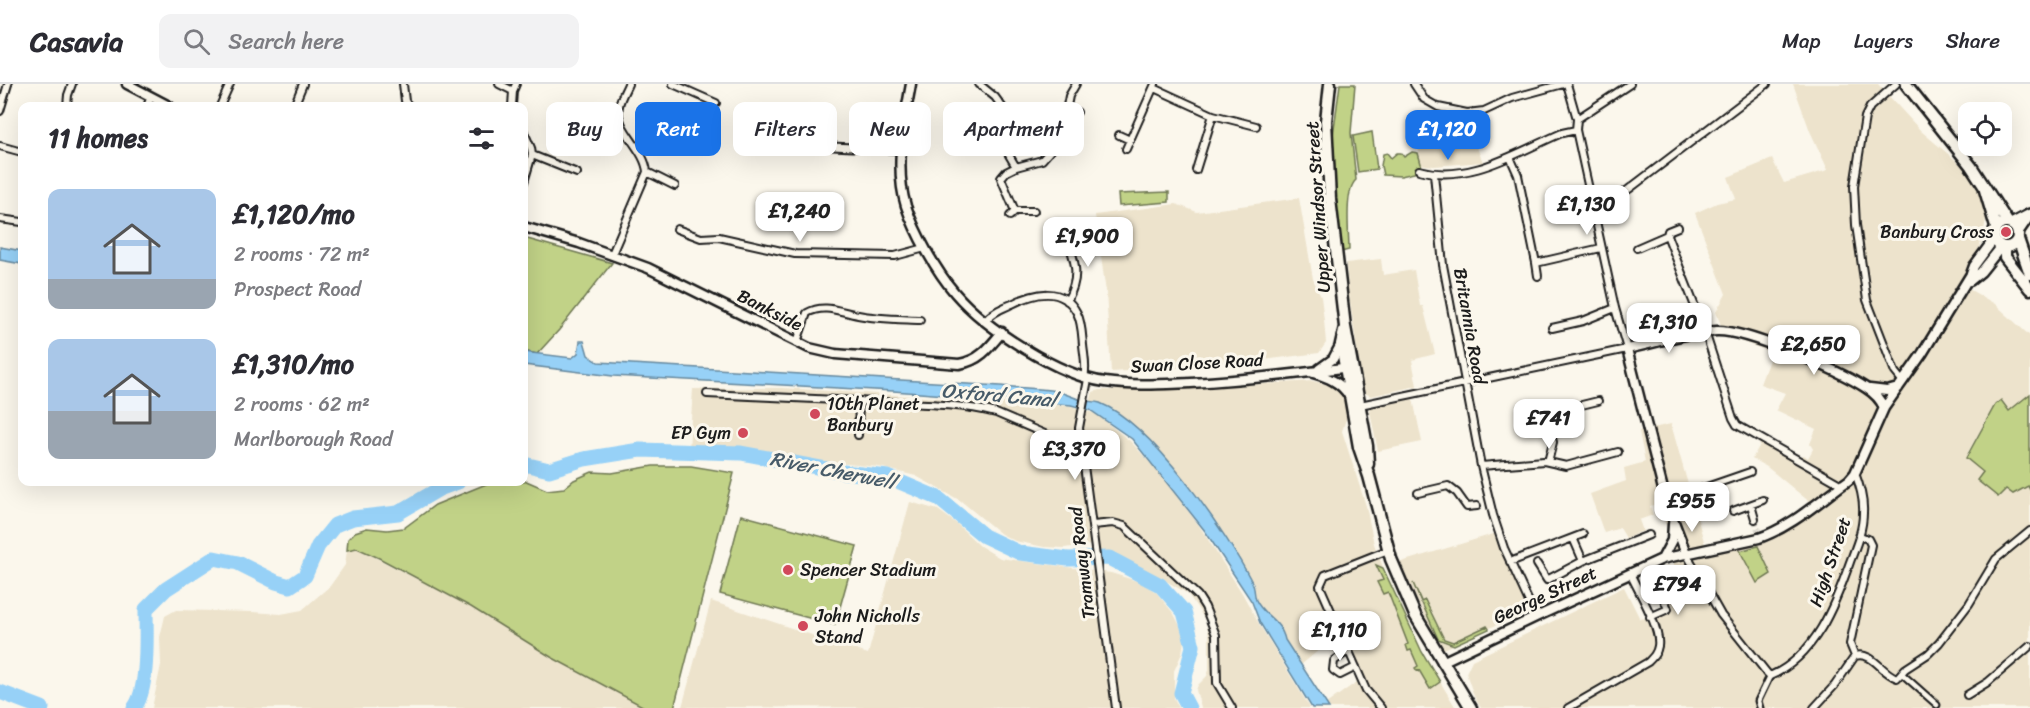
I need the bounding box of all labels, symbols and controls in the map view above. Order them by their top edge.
search box [159,14,579,68]
text: Casavia [30,17,123,66]
text: Search here [228,22,344,61]
text: Map [1782,22,1821,60]
text: Layers [1854,22,1913,60]
text: Share [1946,22,2000,60]
icon: search [180,25,213,58]
chip: Buy [546,102,623,156]
chip: Rent [635,102,721,156]
chip: Filters [733,102,837,156]
chip: New [849,102,931,156]
chip: Apartment [943,102,1084,156]
map controls [1958,102,2012,156]
button: locate [1958,102,2012,156]
pin: £1,120 [1399,110,1497,161]
text: £1,120 [1419,112,1477,147]
text: 11 homes [48,115,148,161]
street label: Upper Windsor Street [1296,120,1340,294]
icon: filters [465,122,498,155]
pin: £1,130 [1538,185,1636,236]
text: £1,130 [1559,187,1615,222]
text: £1,120/mo [234,191,355,237]
pin: £1,240 [751,192,849,243]
text: £1,240 [769,194,831,229]
icon: home [96,213,168,285]
place label: Banbury Cross [1880,216,1995,248]
pin: £1,900 [1039,217,1137,268]
text: £1,900 [1057,219,1119,254]
marker: Banbury Cross [1999,225,2013,239]
text: 2 rooms · 72 m² [234,237,370,272]
street label: Britannia Road [1444,265,1496,388]
text: Prospect Road [234,272,361,307]
street label: Bankside [731,280,809,340]
pin: £1,310 [1620,303,1718,354]
text: £1,310 [1641,305,1697,340]
pin: £2,650 [1765,325,1863,376]
text: £2,650 [1782,327,1846,362]
text: £1,310/mo [234,341,354,387]
street label: Swan Close Road [1130,343,1266,382]
icon: home [96,363,168,435]
water label: Oxford Canal [940,373,1062,418]
text: 2 rooms · 62 m² [234,387,370,422]
place label: 10th Planet Banbury [827,388,920,441]
pin: £741 [1513,399,1585,450]
text: £741 [1527,401,1571,436]
marker: 10th Planet Banbury [808,407,822,421]
place label: EP Gym [671,417,731,449]
text: Marlborough Road [234,422,393,457]
marker: EP Gym [736,426,750,440]
pin: £3,370 [1026,430,1124,481]
text: £3,370 [1044,432,1106,467]
water label: River Cherwell [767,441,903,501]
pin: £955 [1656,482,1728,533]
text: £955 [1668,484,1716,519]
street label: Tramway Road [1059,504,1105,621]
street label: High Street [1800,513,1860,611]
place label: Spencer Stadium [800,554,936,586]
street label: George Street [1488,557,1603,633]
marker: Spencer Stadium [781,563,795,577]
pin: £794 [1642,565,1714,616]
text: £794 [1655,567,1701,602]
place label: John Nicholls Stand [814,600,921,653]
pin: £1,110 [1291,611,1389,662]
text: £1,110 [1313,613,1367,648]
marker: John Nicholls Stand [796,619,810,633]

